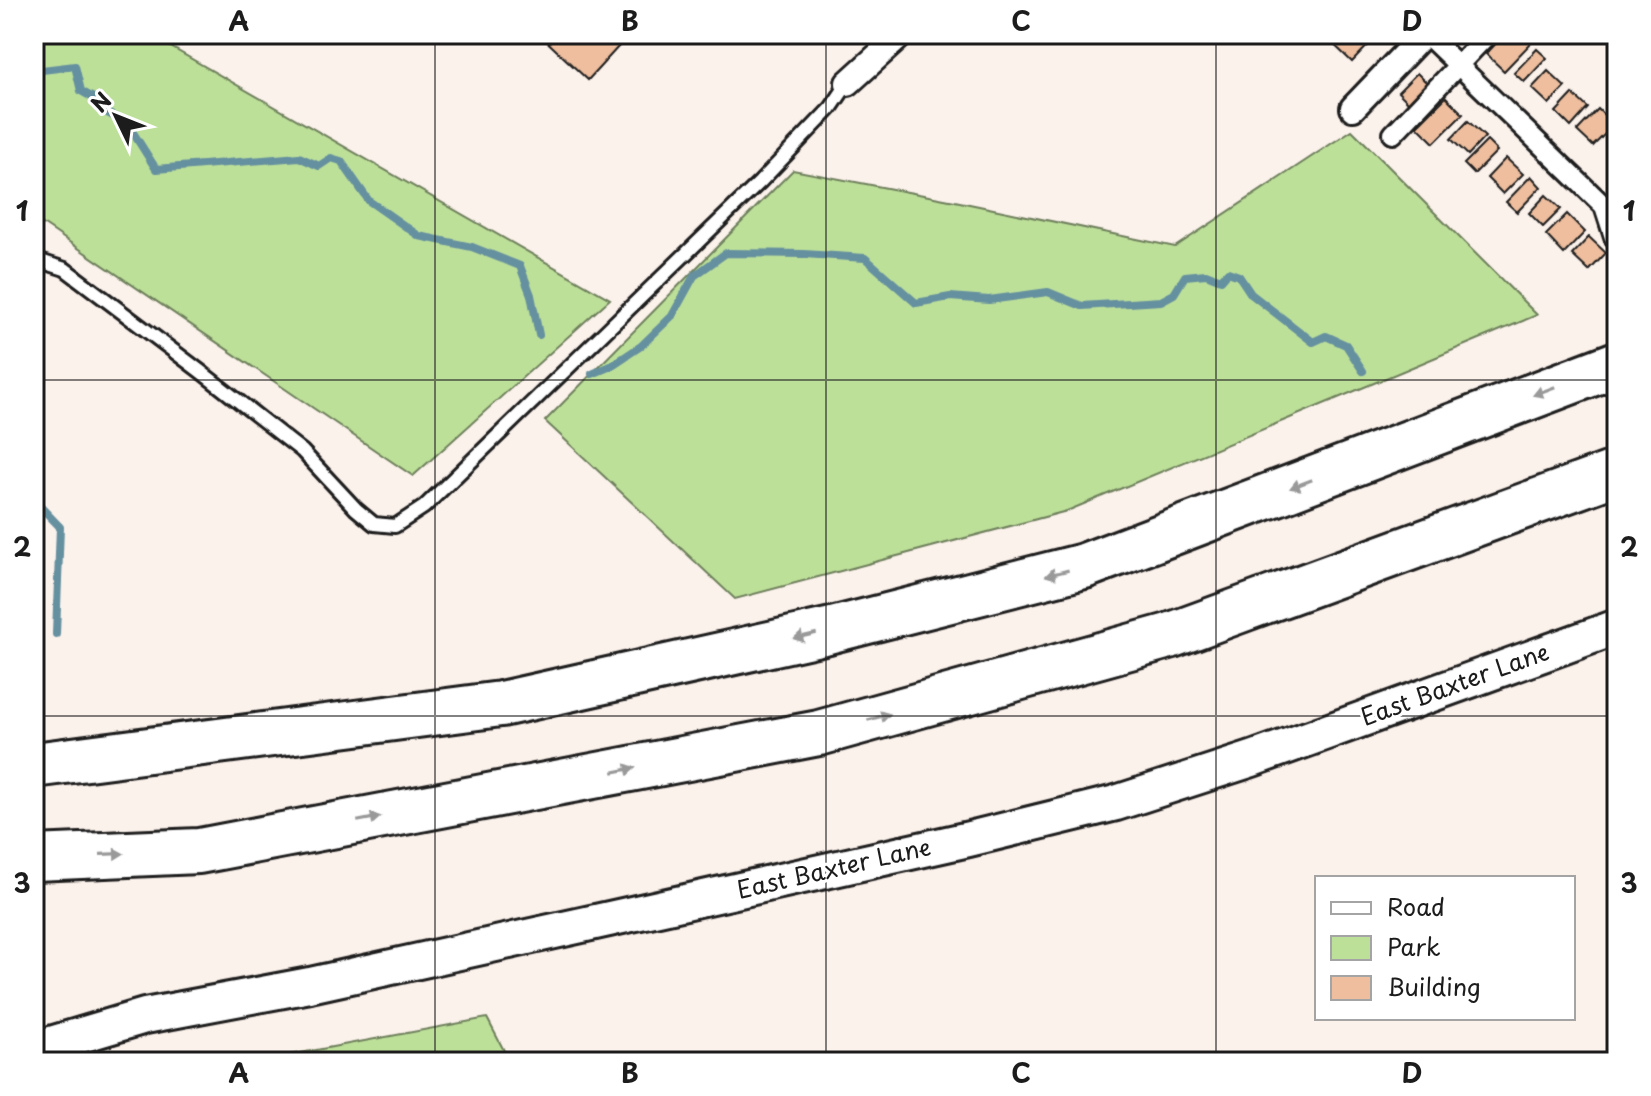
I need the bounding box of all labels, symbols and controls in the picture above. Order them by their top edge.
text: A [229,1,249,40]
text: B [621,1,639,40]
text: C [1011,1,1031,40]
text: D [1402,1,1422,40]
north arrow [76,76,156,156]
text: N [82,84,118,119]
text: 1 [16,191,28,230]
text: 1 [1623,191,1635,230]
one-way arrow [1532,385,1556,398]
one-way arrow [1289,478,1313,491]
text: 2 [13,527,31,566]
text: 2 [1620,527,1638,566]
one-way arrow [1045,568,1070,580]
one-way arrow [792,630,817,643]
street label: East Baxter Lane [1355,632,1553,734]
one-way arrow [866,710,891,722]
one-way arrow [612,763,637,776]
one-way arrow [357,812,382,824]
street label: East Baxter Lane [733,827,934,907]
one-way arrow [100,848,125,861]
text: 3 [13,863,31,902]
text: 3 [1620,863,1638,902]
legend [1315,876,1575,1020]
text: Road [1387,888,1445,924]
text: Park [1387,928,1441,964]
text: Building [1387,968,1481,1004]
text: A [229,1053,249,1092]
text: B [621,1053,639,1092]
text: C [1011,1053,1031,1092]
text: D [1402,1053,1422,1092]

